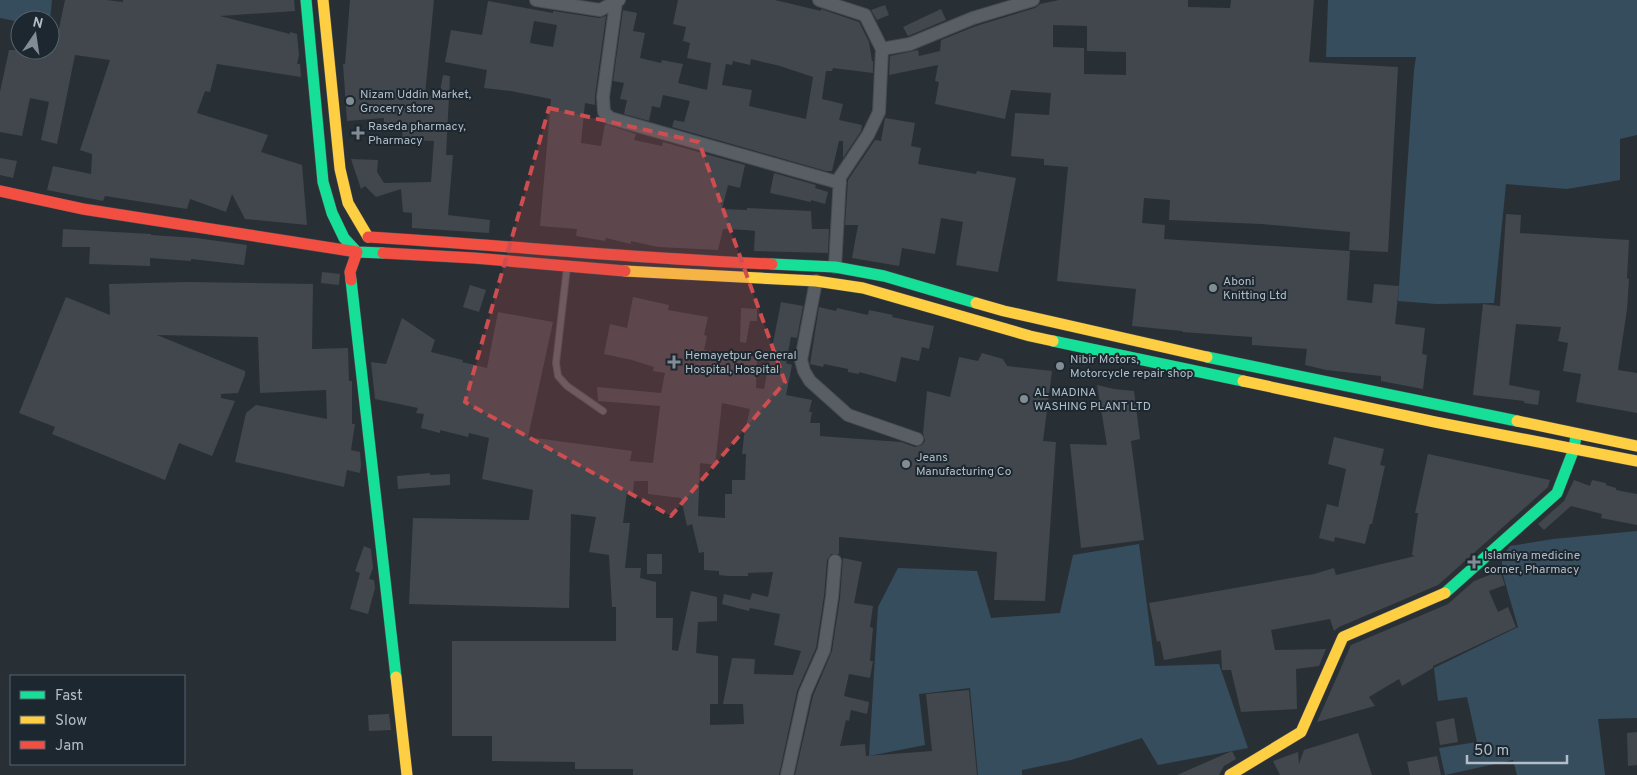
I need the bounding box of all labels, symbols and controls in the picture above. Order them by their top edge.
north arrow [10,10,60,60]
text: N [31,14,44,33]
place label: Nizam Uddin Market, Grocery store [360,87,471,117]
marker: Nizam Uddin Market, Grocery store [344,95,356,107]
place label: Raseda pharmacy, Pharmacy [368,119,466,149]
marker: Raseda pharmacy, Pharmacy [352,127,364,139]
place label: Aboni Knitting Ltd [1223,274,1287,304]
marker: Aboni Knitting Ltd [1207,282,1219,294]
place label: Hemayetpur General Hospital, Hospital [685,348,797,378]
place label: Nibir Motors, Motorcycle repair shop [1070,352,1193,382]
marker: Hemayetpur General Hospital, Hospital [667,355,681,369]
marker: Nibir Motors, Motorcycle repair shop [1054,360,1066,372]
place label: AL MADINA WASHING PLANT LTD [1034,385,1151,415]
marker: AL MADINA WASHING PLANT LTD [1018,393,1030,405]
place label: Jeans Manufacturing Co [916,450,1012,480]
marker: Jeans Manufacturing Co [900,458,912,470]
place label: Islamiya medicine corner, Pharmacy [1484,548,1580,578]
marker: Islamiya medicine corner, Pharmacy [1468,556,1480,568]
legend [10,675,185,765]
text: Fast [55,687,83,706]
text: Slow [55,712,87,731]
scale bar [1467,732,1567,764]
text: Jam [55,737,84,756]
text: 50 m [1474,742,1509,761]

